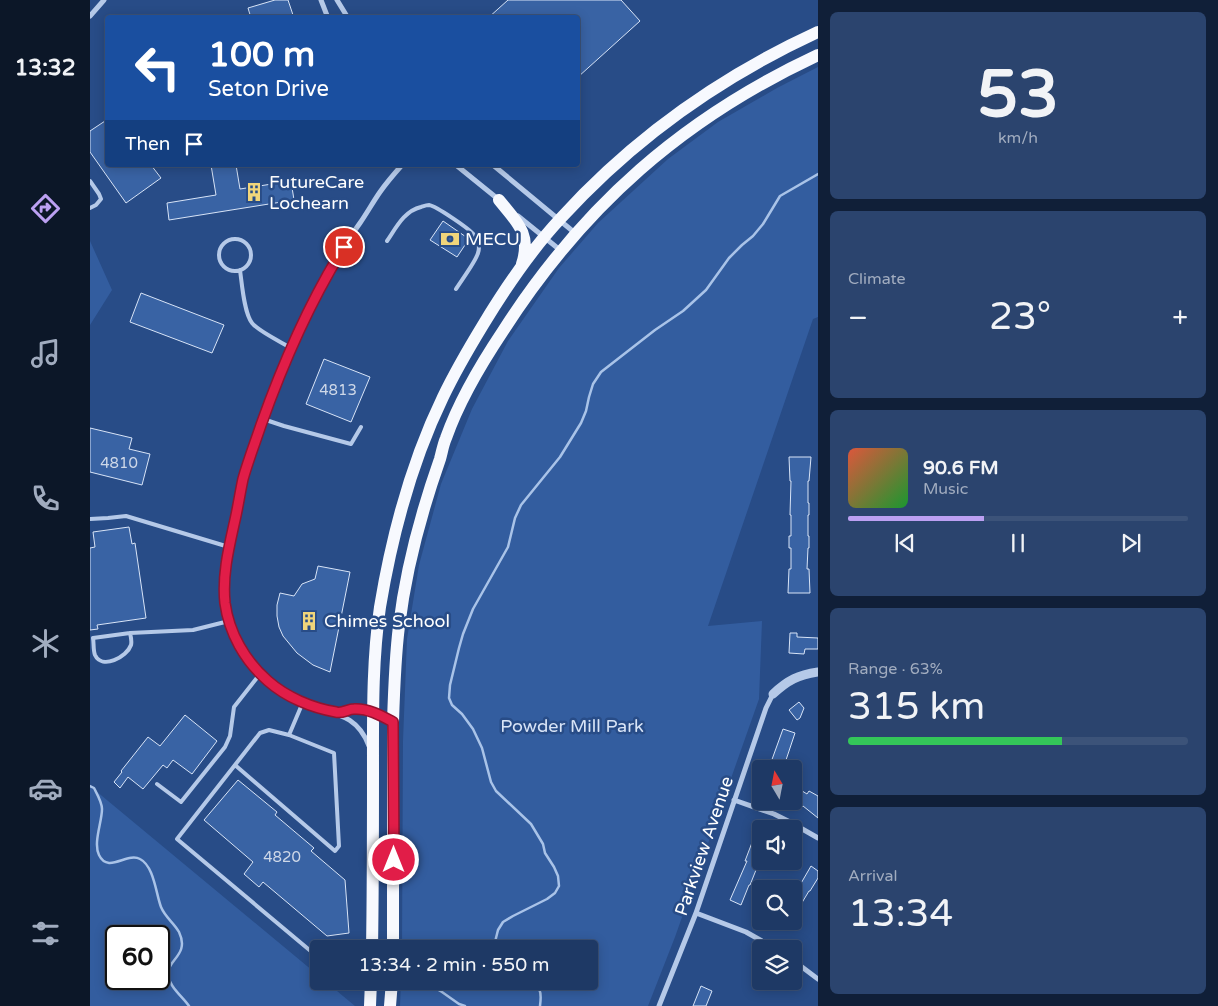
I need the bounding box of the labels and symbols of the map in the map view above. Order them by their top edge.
place label: FutureCare Lochearn [269,171,364,214]
building icon: FutureCare Lochearn [243,181,265,203]
pin [323,226,365,268]
bank icon: MECU [439,228,461,250]
place label: MECU [465,228,520,250]
house number: 4813 [319,381,357,399]
house number: 4810 [100,454,138,472]
building icon: Chimes School [298,610,320,632]
place label: Chimes School [324,610,450,632]
park label: Powder Mill Park [500,715,644,737]
north arrow [752,760,802,810]
street label: Parkview Avenue [670,773,738,919]
position arrow [367,833,419,885]
house number: 4820 [263,848,301,866]
speed limit sign: 60 [105,925,170,990]

